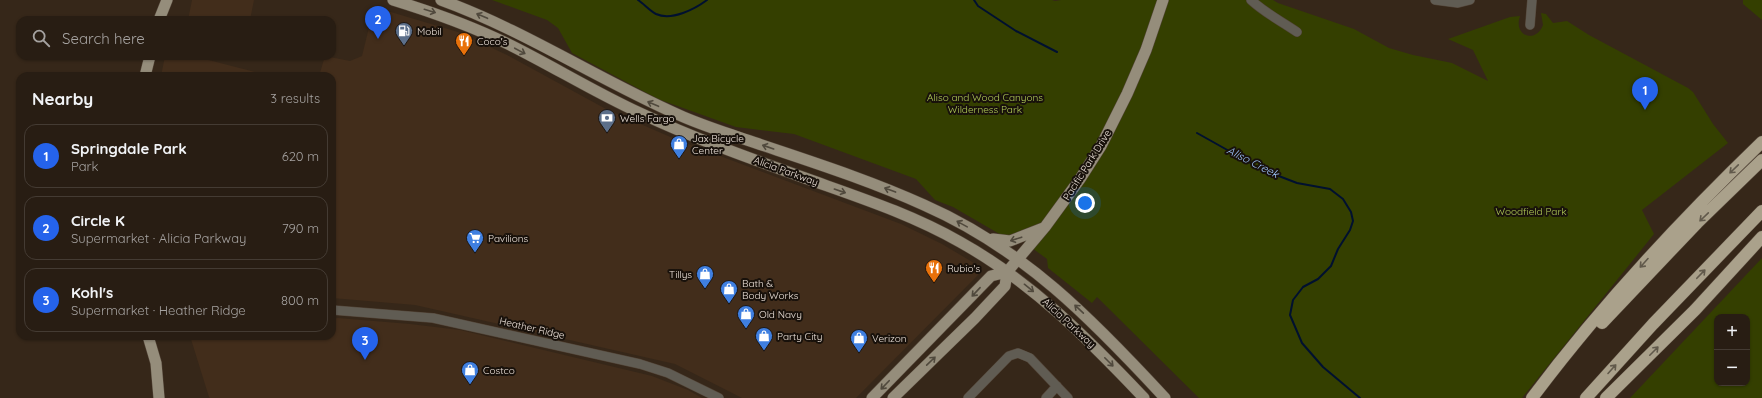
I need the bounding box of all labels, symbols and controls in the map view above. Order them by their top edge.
pin: 2 [365,6,391,39]
one-way arrow [423,8,435,16]
one-way arrow [476,12,488,19]
search box [16,16,336,60]
fuel station icon: Mobil [394,21,414,46]
place label: Mobil [417,25,442,38]
icon: search [30,27,52,49]
text: Search here [62,29,145,48]
restaurant icon: Coco's [454,31,474,56]
place label: Coco's [477,35,508,48]
one-way arrow [514,48,526,55]
pin: 1 [1632,77,1658,110]
text: Nearby [32,88,93,109]
text: 3 results [270,90,320,106]
park label: Aliso and Wood Canyons Wilderness Park [927,91,1043,116]
one-way arrow [648,100,660,107]
bank icon: Wells Fargo [597,108,617,133]
place label: Wells Fargo [620,112,674,125]
street label: Pacific Park Drive [1060,127,1114,203]
place label: Jax Bicycle Center [692,132,744,157]
shop icon: Jax Bicycle Center [669,134,689,159]
text: Springdale Park [71,139,187,158]
one-way arrow [761,143,774,150]
water label: Aliso Creek [1225,143,1282,182]
text: 1 [43,148,49,164]
text: 620 m [282,148,319,164]
street label: Alicia Parkway [752,153,820,189]
text: Park [71,158,99,174]
one-way arrow [1729,164,1739,174]
one-way arrow [885,186,897,194]
one-way arrow [834,187,846,195]
your location [1075,193,1095,213]
park label: Woodfield Park [1495,205,1567,218]
text: Circle K [71,211,125,230]
one-way arrow [1699,212,1709,222]
one-way arrow [956,219,968,227]
text: 2 [42,220,50,236]
text: 790 m [282,220,319,236]
supermarket icon: Pavilions [465,228,485,253]
text: Supermarket · Alicia Parkway [71,230,246,246]
place label: Pavilions [488,232,529,245]
one-way arrow [1010,236,1023,243]
restaurant icon: Rubio's [924,258,944,283]
one-way arrow [1640,258,1649,268]
place label: Rubio's [947,262,980,275]
shop icon: Tillys [695,264,715,289]
place label: Tillys [669,268,692,281]
one-way arrow [1696,269,1705,279]
place label: Bath & Body Works [742,277,799,302]
shop icon: Bath & Body Works [719,279,739,304]
text: Kohl's [71,283,113,302]
one-way arrow [1024,284,1035,293]
one-way arrow [971,287,981,297]
text: 3 [43,292,49,308]
text: 800 m [281,292,319,308]
street label: Alicia Parkway [1040,295,1098,351]
text: Supermarket · Heather Ridge [71,302,246,318]
shop icon: Old Navy [736,304,756,329]
one-way arrow [1074,304,1084,314]
place label: Old Navy [759,308,802,321]
street label: Heather Ridge [498,314,566,342]
map controls [1714,314,1750,386]
button: + [1714,314,1750,350]
shop icon: Party City [754,326,774,351]
pin: 3 [352,327,378,360]
shop icon: Verizon [849,328,869,353]
place label: Party City [777,330,822,343]
place label: Verizon [872,332,907,345]
one-way arrow [1649,346,1659,356]
button: − [1714,350,1750,386]
one-way arrow [926,356,936,366]
one-way arrow [1104,357,1114,367]
shop icon: Costco [460,360,480,385]
place label: Costco [483,364,515,377]
one-way arrow [1607,364,1617,374]
one-way arrow [880,380,890,390]

